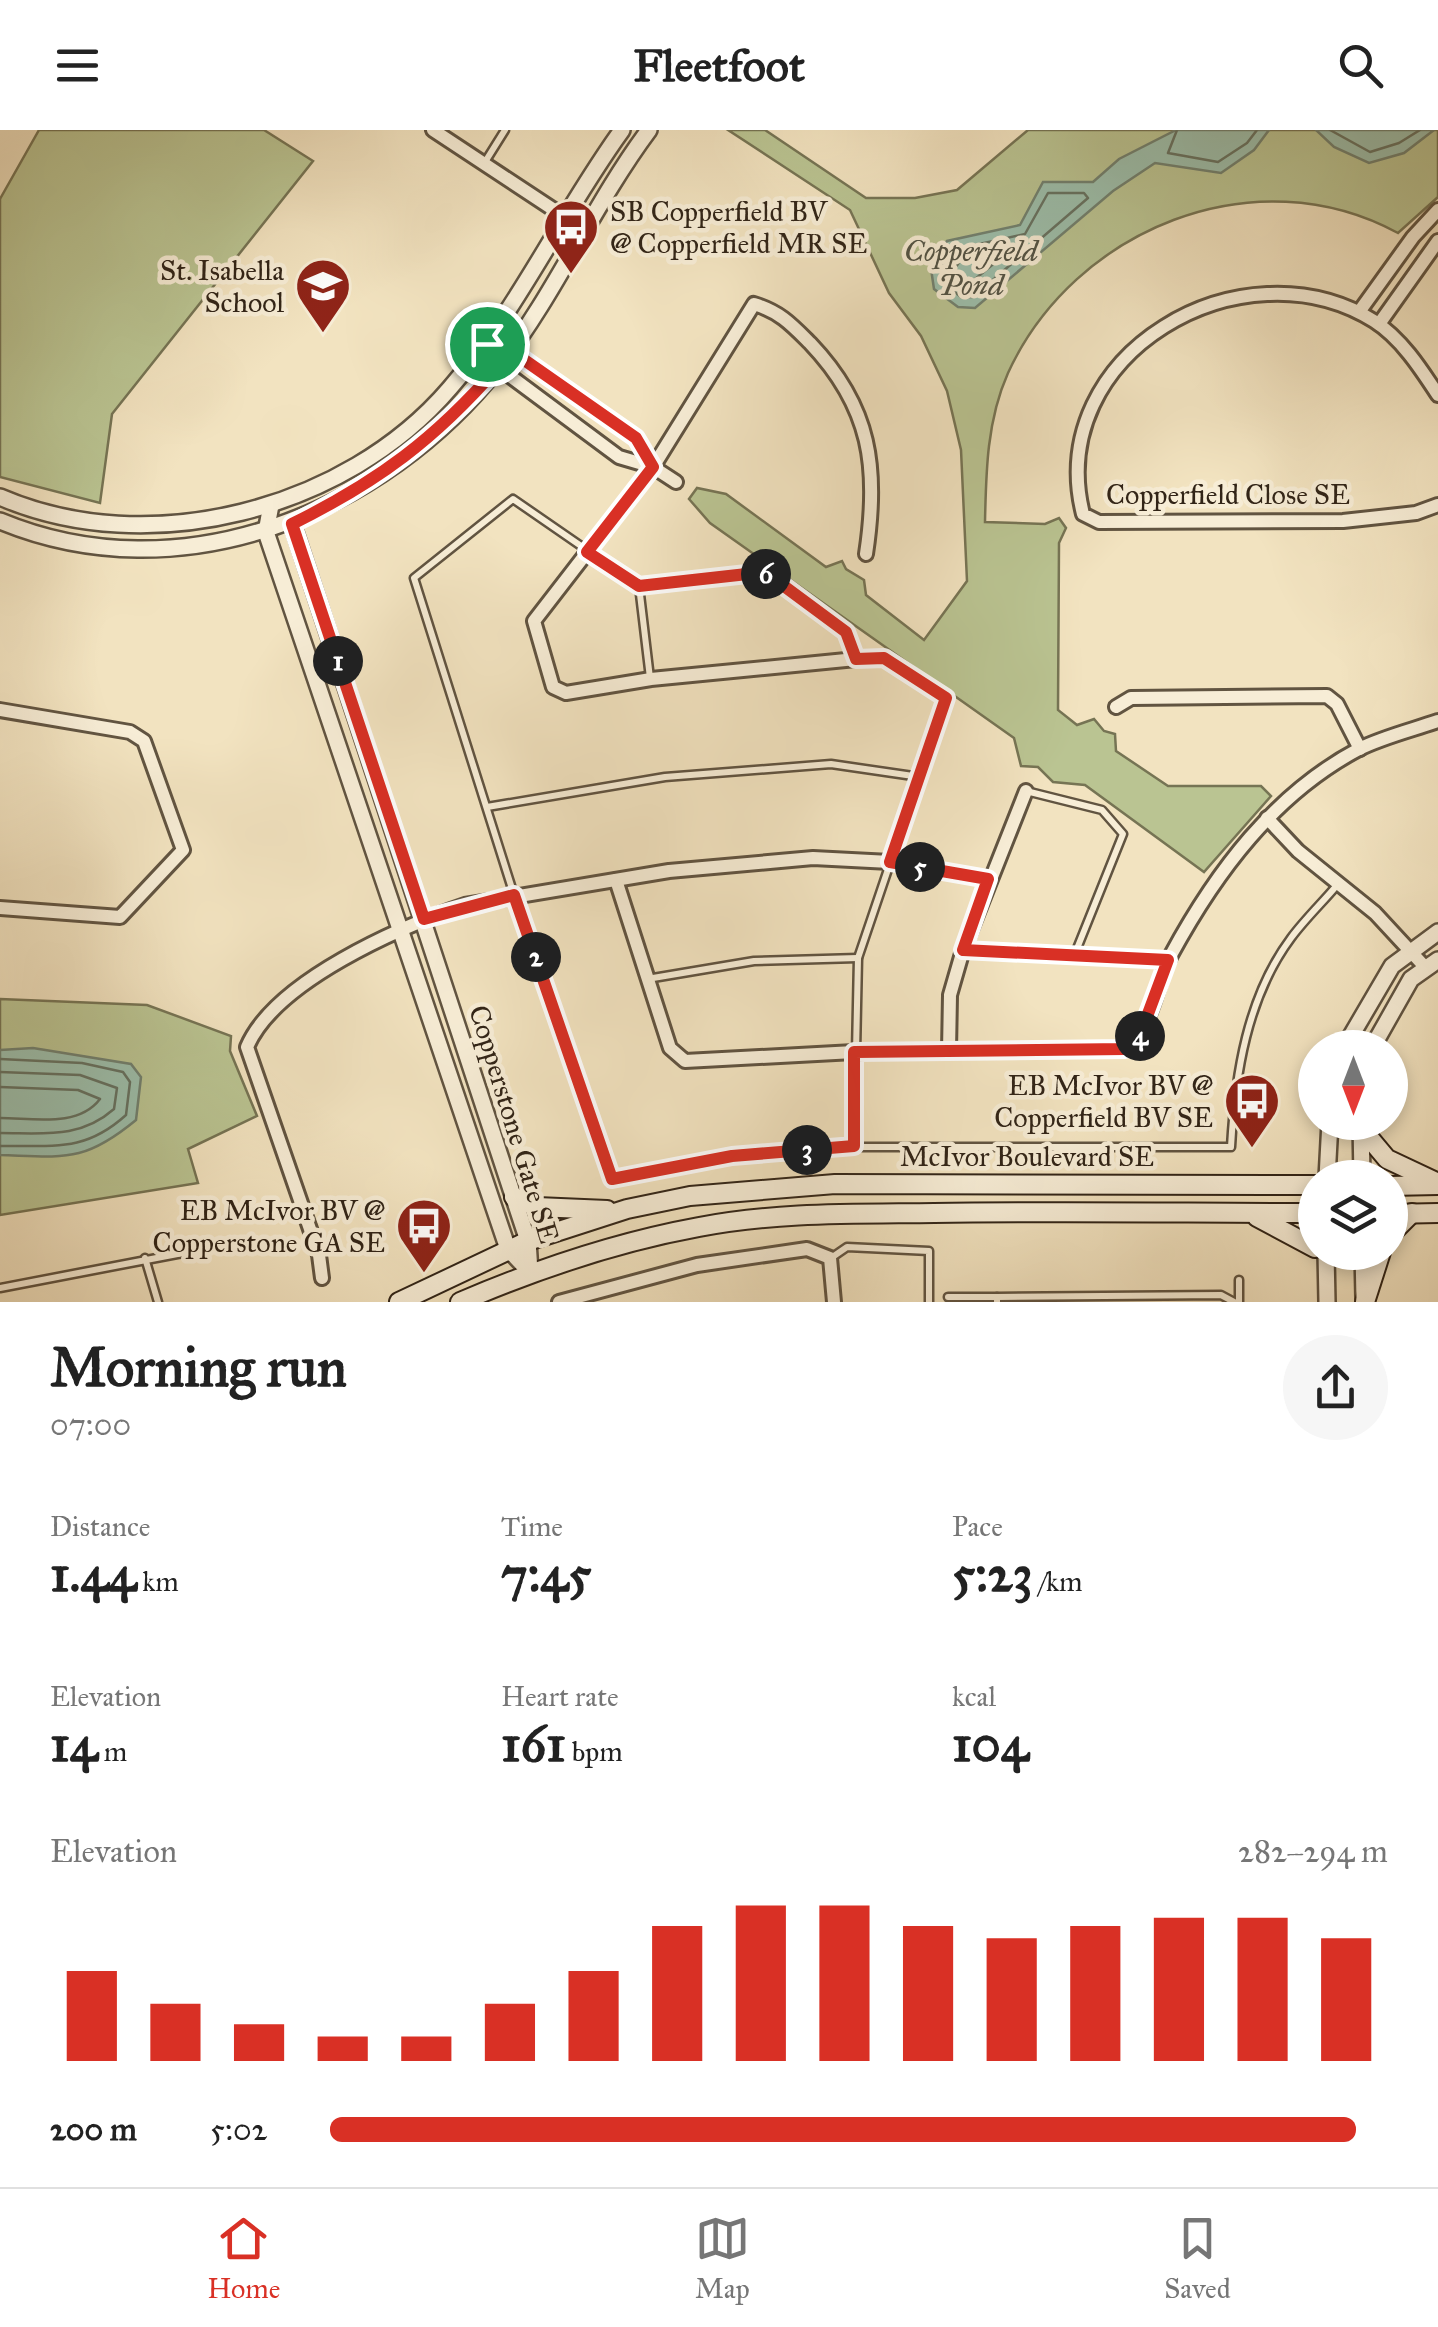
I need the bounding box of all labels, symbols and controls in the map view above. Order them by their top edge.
icon: menu [50,38,105,93]
text: Fleetfoot [633,38,805,93]
icon: search [1333,38,1388,93]
place label: SB Copperfield BV @ Copperfield MR SE [610,194,867,261]
bus stop icon: SB Copperfield BV @ Copperfield MR SE [541,197,601,276]
water label: Copperfield Pond [904,233,1040,303]
place label: St. Isabella School [160,253,284,320]
school or university icon: St. Isabella School [293,256,353,335]
pin [445,302,530,387]
icon: arrive [460,317,515,372]
street label: Copperfield Close SE [1106,477,1350,512]
pin: 6 [741,549,791,599]
text: 6 [759,556,773,591]
pin: 1 [313,636,363,686]
text: 1 [332,643,344,678]
pin: 5 [895,842,945,892]
text: 5 [913,849,927,884]
pin: 2 [511,932,561,982]
text: 2 [529,939,543,974]
street label: Copperstone Gate SE [461,1001,567,1247]
pin: 4 [1115,1011,1165,1061]
text: 4 [1132,1018,1148,1053]
north arrow [1298,1030,1408,1140]
map controls [1298,1030,1408,1270]
place label: EB McIvor BV @ Copperfield BV SE [994,1068,1213,1135]
bus stop icon: EB McIvor BV @ Copperfield BV SE [1222,1071,1282,1150]
pin: 3 [782,1125,832,1175]
text: 3 [801,1132,813,1167]
street label: McIvor Boulevard SE [900,1139,1154,1174]
button: layers [1298,1160,1408,1270]
place label: EB McIvor BV @ Copperstone GA SE [153,1193,385,1260]
bus stop icon: EB McIvor BV @ Copperstone GA SE [394,1196,454,1275]
text: Morning run [50,1334,347,1401]
button: share [1283,1335,1388,1440]
text: 07:00 [50,1405,131,1444]
text: Distance [50,1509,150,1544]
text: Time [501,1509,563,1544]
text: Pace [952,1509,1003,1544]
text: 1.44 [50,1544,136,1605]
text: 7:45 [501,1544,591,1605]
text: 5:23 [952,1544,1033,1605]
text: km [136,1564,179,1599]
text: /km [1033,1564,1083,1599]
text: Elevation [50,1679,161,1714]
text: Heart rate [501,1679,619,1714]
text: kcal [952,1679,996,1714]
text: 14 [50,1714,98,1775]
text: 161 [501,1714,566,1775]
text: 104 [952,1714,1029,1775]
text: m [98,1734,127,1769]
text: bpm [566,1734,623,1769]
text: Elevation [50,1832,177,1871]
text: 282–294 m [1238,1832,1388,1871]
text: 200 m [50,2110,137,2149]
text: 5:02 [210,2110,267,2149]
tab: Home [207,2211,280,2306]
tab: Map [695,2211,750,2306]
tab: Saved [1164,2211,1231,2306]

